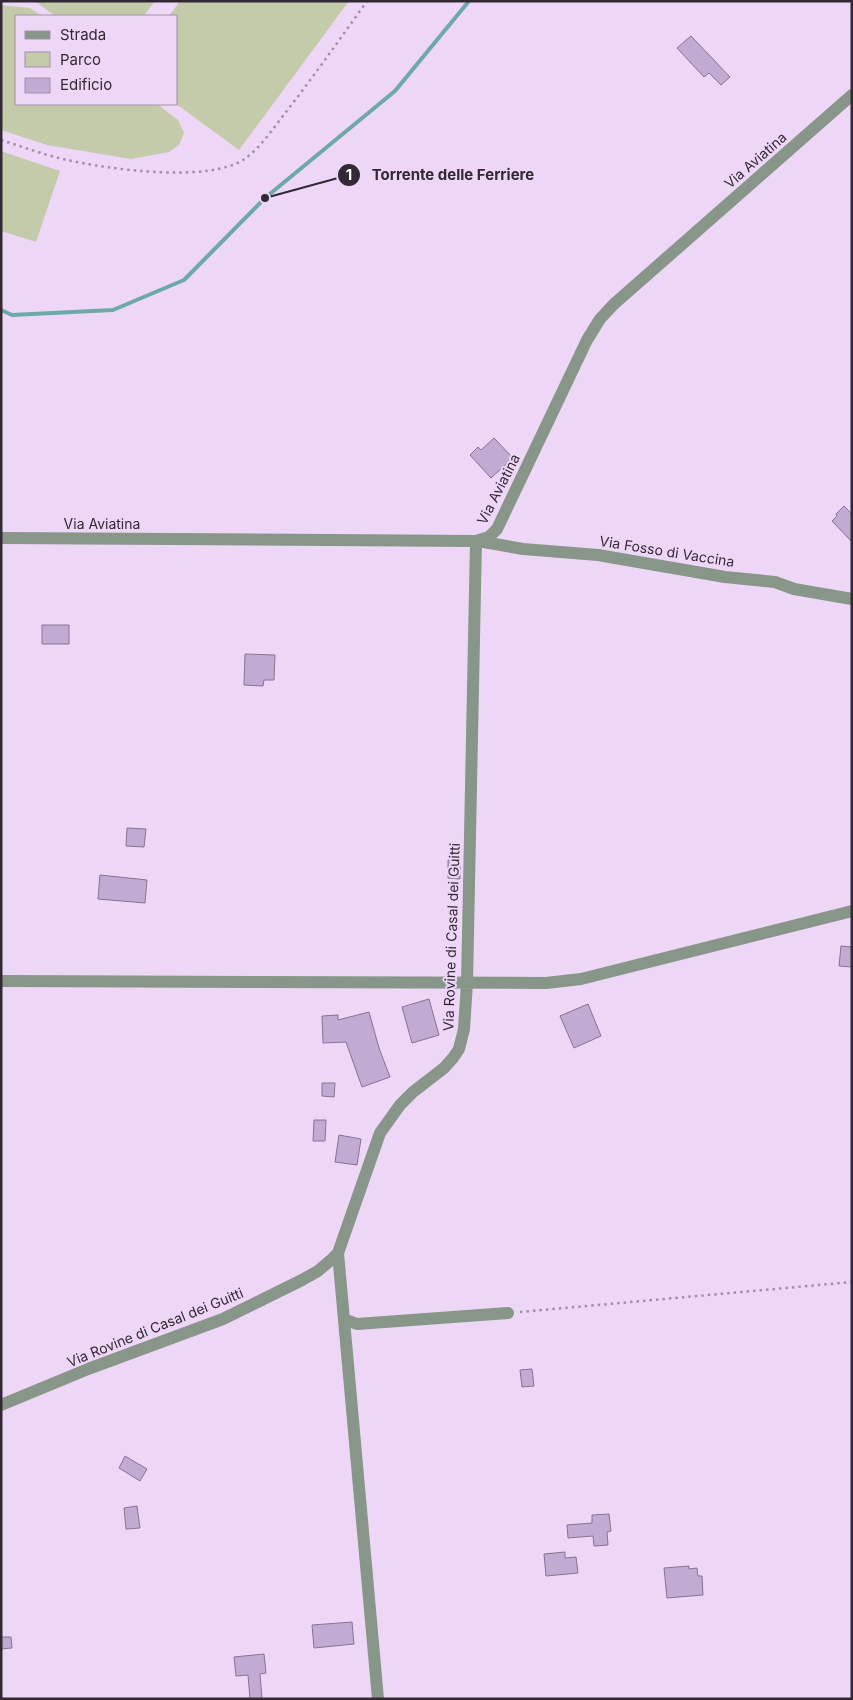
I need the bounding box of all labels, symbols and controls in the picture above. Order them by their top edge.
legend [15,15,178,105]
text: Strada [60,25,106,44]
text: Parco [60,50,101,69]
text: Edificio [60,75,112,94]
street label: Via Aviatina [720,128,790,192]
callout: Torrente delle Ferriere [337,160,544,190]
text: 1 [346,165,352,184]
text: Torrente delle Ferriere [372,165,534,184]
street label: Via Aviatina [473,451,523,527]
street label: Via Aviatina [64,515,140,532]
street label: Via Fosso di Vaccina [598,532,736,570]
street label: Via Rovine di Casal dei Guitti [439,843,463,1031]
street label: Via Rovine di Casal dei Guitti [64,1284,246,1370]

